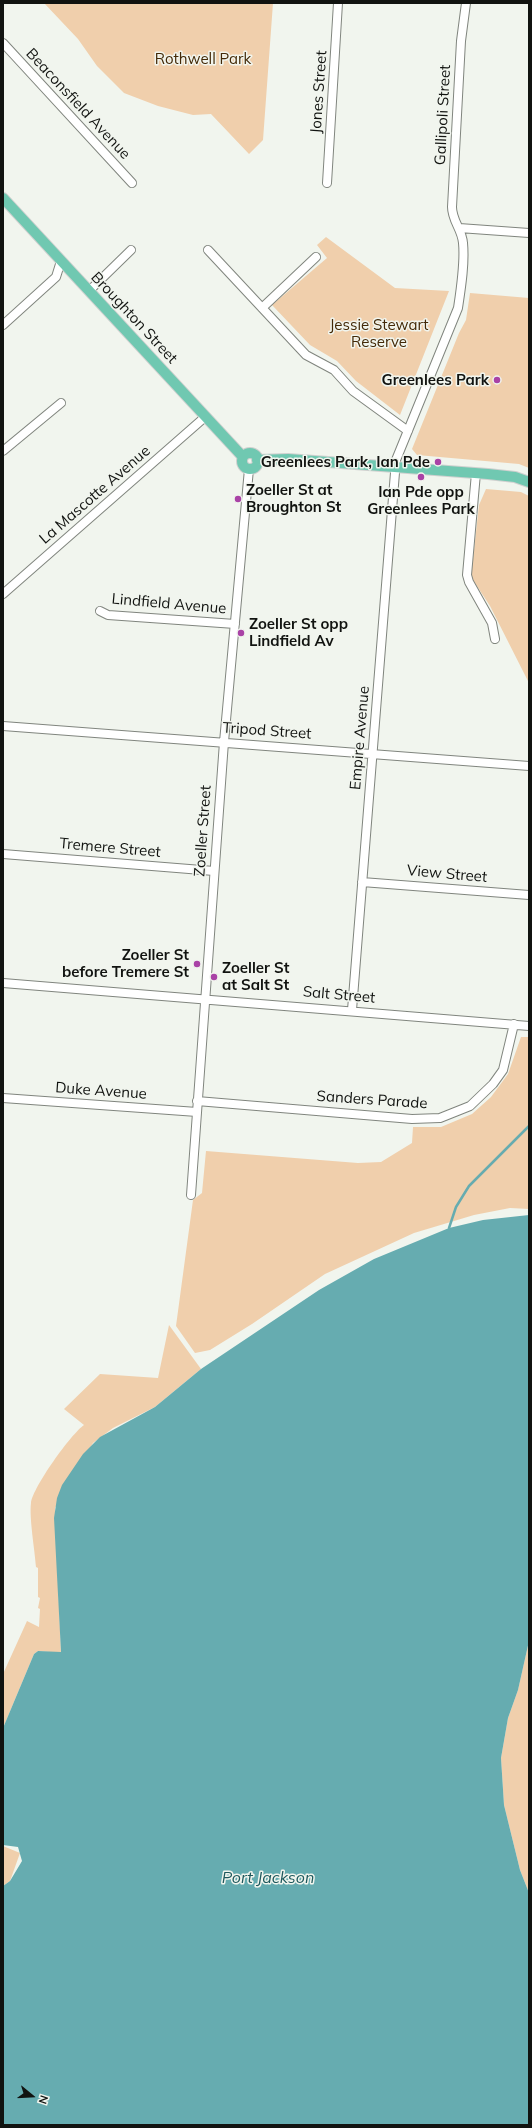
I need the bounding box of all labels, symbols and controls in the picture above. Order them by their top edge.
street label: Beaconsfield Avenue [22,45,134,163]
park label: Rothwell Park [155,50,251,68]
street label: Jones Street [307,50,331,134]
street label: Gallipoli Street [431,64,455,166]
street label: Broughton Street [87,269,181,367]
park label: Jessie Stewart Reserve [329,316,429,351]
place label: Greenlees Park [382,371,489,389]
marker: Greenlees Park [492,375,502,385]
street label: La Mascotte Avenue [36,442,154,548]
place label: Greenlees Park, Ian Pde [261,453,430,471]
marker: Greenlees Park, Ian Pde [433,457,443,467]
marker: Ian Pde opp Greenlees Park [416,472,426,482]
place label: Zoeller St at Broughton St [246,481,341,516]
place label: Ian Pde opp Greenlees Park [367,483,475,518]
marker: Zoeller St at Broughton St [233,494,243,504]
street label: Lindfield Avenue [111,590,227,618]
place label: Zoeller St opp Lindfield Av [249,615,348,650]
marker: Zoeller St opp Lindfield Av [236,628,246,638]
street label: Empire Avenue [346,685,374,791]
street label: Tripod Street [222,719,312,743]
street label: Zoeller Street [191,785,215,877]
street label: Tremere Street [59,835,161,861]
street label: View Street [406,862,488,886]
place label: Zoeller St before Tremere St [62,946,189,981]
marker: Zoeller St before Tremere St [192,959,202,969]
place label: Zoeller St at Salt St [222,959,289,994]
marker: Zoeller St at Salt St [209,972,219,982]
street label: Salt Street [302,983,376,1007]
street label: Duke Avenue [55,1079,147,1103]
street label: Sanders Parade [316,1087,428,1113]
water label: Port Jackson [222,1868,314,1888]
north arrow [12,2076,52,2116]
text: N [35,2094,51,2106]

